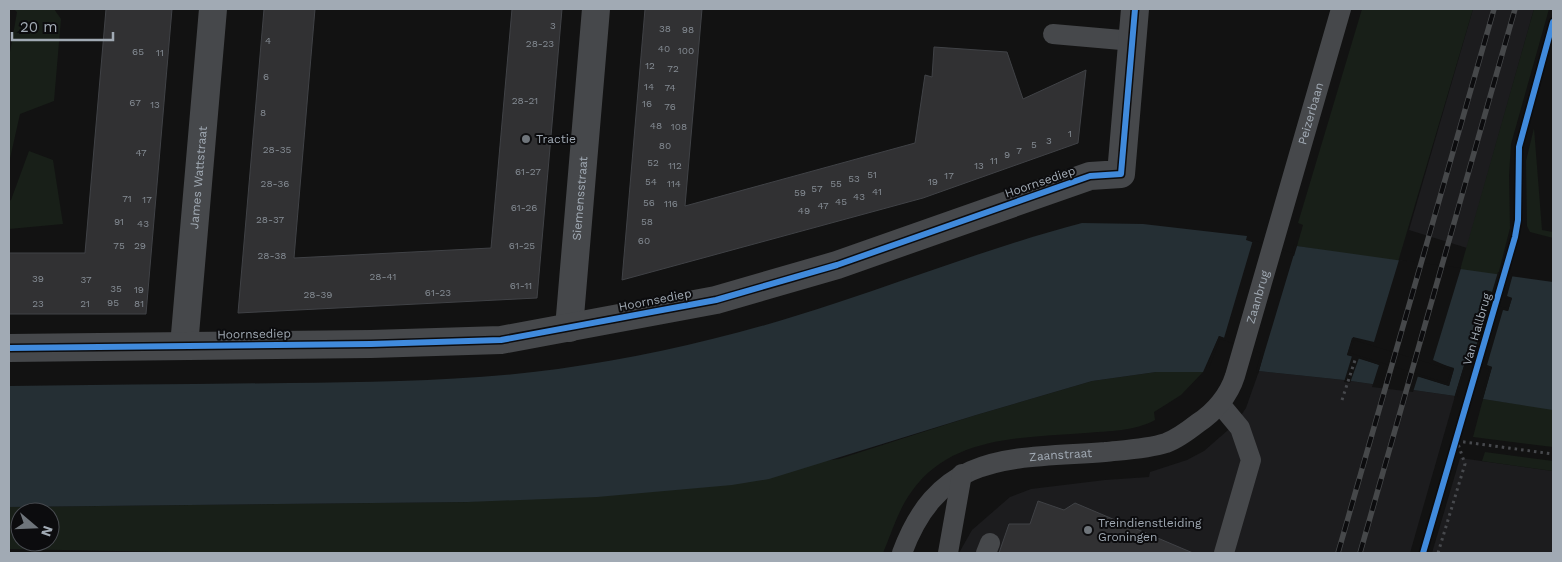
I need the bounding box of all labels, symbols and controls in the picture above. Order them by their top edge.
scale bar [12,10,114,42]
text: 20 m [20,18,58,36]
house number: 3 [550,20,556,31]
house number: 38 [659,23,671,34]
house number: 98 [682,24,694,35]
house number: 4 [265,35,271,46]
house number: 28-23 [526,38,554,49]
house number: 40 [658,43,670,54]
house number: 100 [678,45,694,56]
house number: 65 [132,46,144,57]
house number: 11 [156,47,164,58]
house number: 12 [645,60,655,71]
house number: 72 [667,63,679,74]
house number: 6 [263,71,269,82]
house number: 14 [644,81,654,92]
street label: Peizerbaan [1295,81,1326,146]
house number: 74 [664,82,676,93]
house number: 28-21 [512,95,538,106]
house number: 67 [129,97,141,108]
house number: 16 [642,98,652,109]
house number: 13 [150,99,160,110]
house number: 76 [664,101,676,112]
house number: 8 [260,107,266,118]
house number: 48 [650,120,662,131]
house number: 108 [671,121,687,132]
street label: James Wattstraat [187,126,210,230]
house number: 1 [1068,128,1072,139]
place label: Tractie [536,132,576,146]
marker: Tractie [520,133,532,145]
house number: 3 [1046,135,1052,146]
house number: 5 [1031,139,1037,150]
house number: 80 [659,140,671,151]
house number: 28-35 [263,144,291,155]
house number: 7 [1016,145,1022,156]
house number: 47 [135,147,147,158]
house number: 9 [1004,149,1010,160]
house number: 11 [990,155,998,166]
street label: Siemensstraat [569,156,590,241]
house number: 52 [647,157,659,168]
house number: 112 [668,160,682,171]
house number: 13 [974,160,984,171]
street label: Hoornsediep [1003,163,1077,201]
house number: 61-27 [515,166,541,177]
house number: 51 [867,169,877,180]
house number: 17 [944,170,954,181]
house number: 53 [848,173,860,184]
house number: 54 [645,176,657,187]
house number: 19 [928,176,938,187]
house number: 28-36 [261,178,289,189]
house number: 114 [667,178,681,189]
house number: 55 [830,178,842,189]
house number: 57 [811,183,823,194]
house number: 41 [872,186,882,197]
house number: 59 [794,187,806,198]
house number: 43 [853,191,865,202]
house number: 71 [122,193,132,204]
house number: 17 [142,194,152,205]
house number: 45 [835,196,847,207]
house number: 56 [643,197,655,208]
house number: 116 [664,198,678,209]
house number: 47 [817,200,829,211]
house number: 61-26 [511,202,537,213]
house number: 49 [798,205,810,216]
house number: 28-37 [256,214,284,225]
house number: 91 [114,216,124,227]
house number: 58 [641,216,653,227]
house number: 43 [137,218,149,229]
house number: 60 [638,235,650,246]
house number: 75 [113,240,125,251]
house number: 29 [134,240,146,251]
house number: 61-25 [509,240,535,251]
house number: 28-38 [258,250,286,261]
street label: Zaanbrug [1243,268,1272,325]
house number: 28-41 [370,271,396,282]
house number: 39 [32,273,44,284]
house number: 37 [80,274,92,285]
house number: 61-11 [510,280,532,291]
house number: 35 [110,283,122,294]
house number: 19 [134,284,144,295]
street label: Hoornsediep [617,286,693,314]
house number: 61-23 [425,287,451,298]
house number: 28-39 [304,289,332,300]
street label: Van Hallbrug [1460,291,1494,367]
house number: 95 [107,297,119,308]
house number: 23 [32,298,44,309]
house number: 21 [80,298,90,309]
house number: 81 [134,298,144,309]
street label: Hoornsediep [217,326,291,342]
street label: Zaanstraat [1028,446,1092,464]
north arrow [10,502,60,552]
place label: Treindienstleiding Groningen [1098,516,1202,544]
text: N [38,524,57,539]
marker: Treindienstleiding Groningen [1082,524,1094,536]

